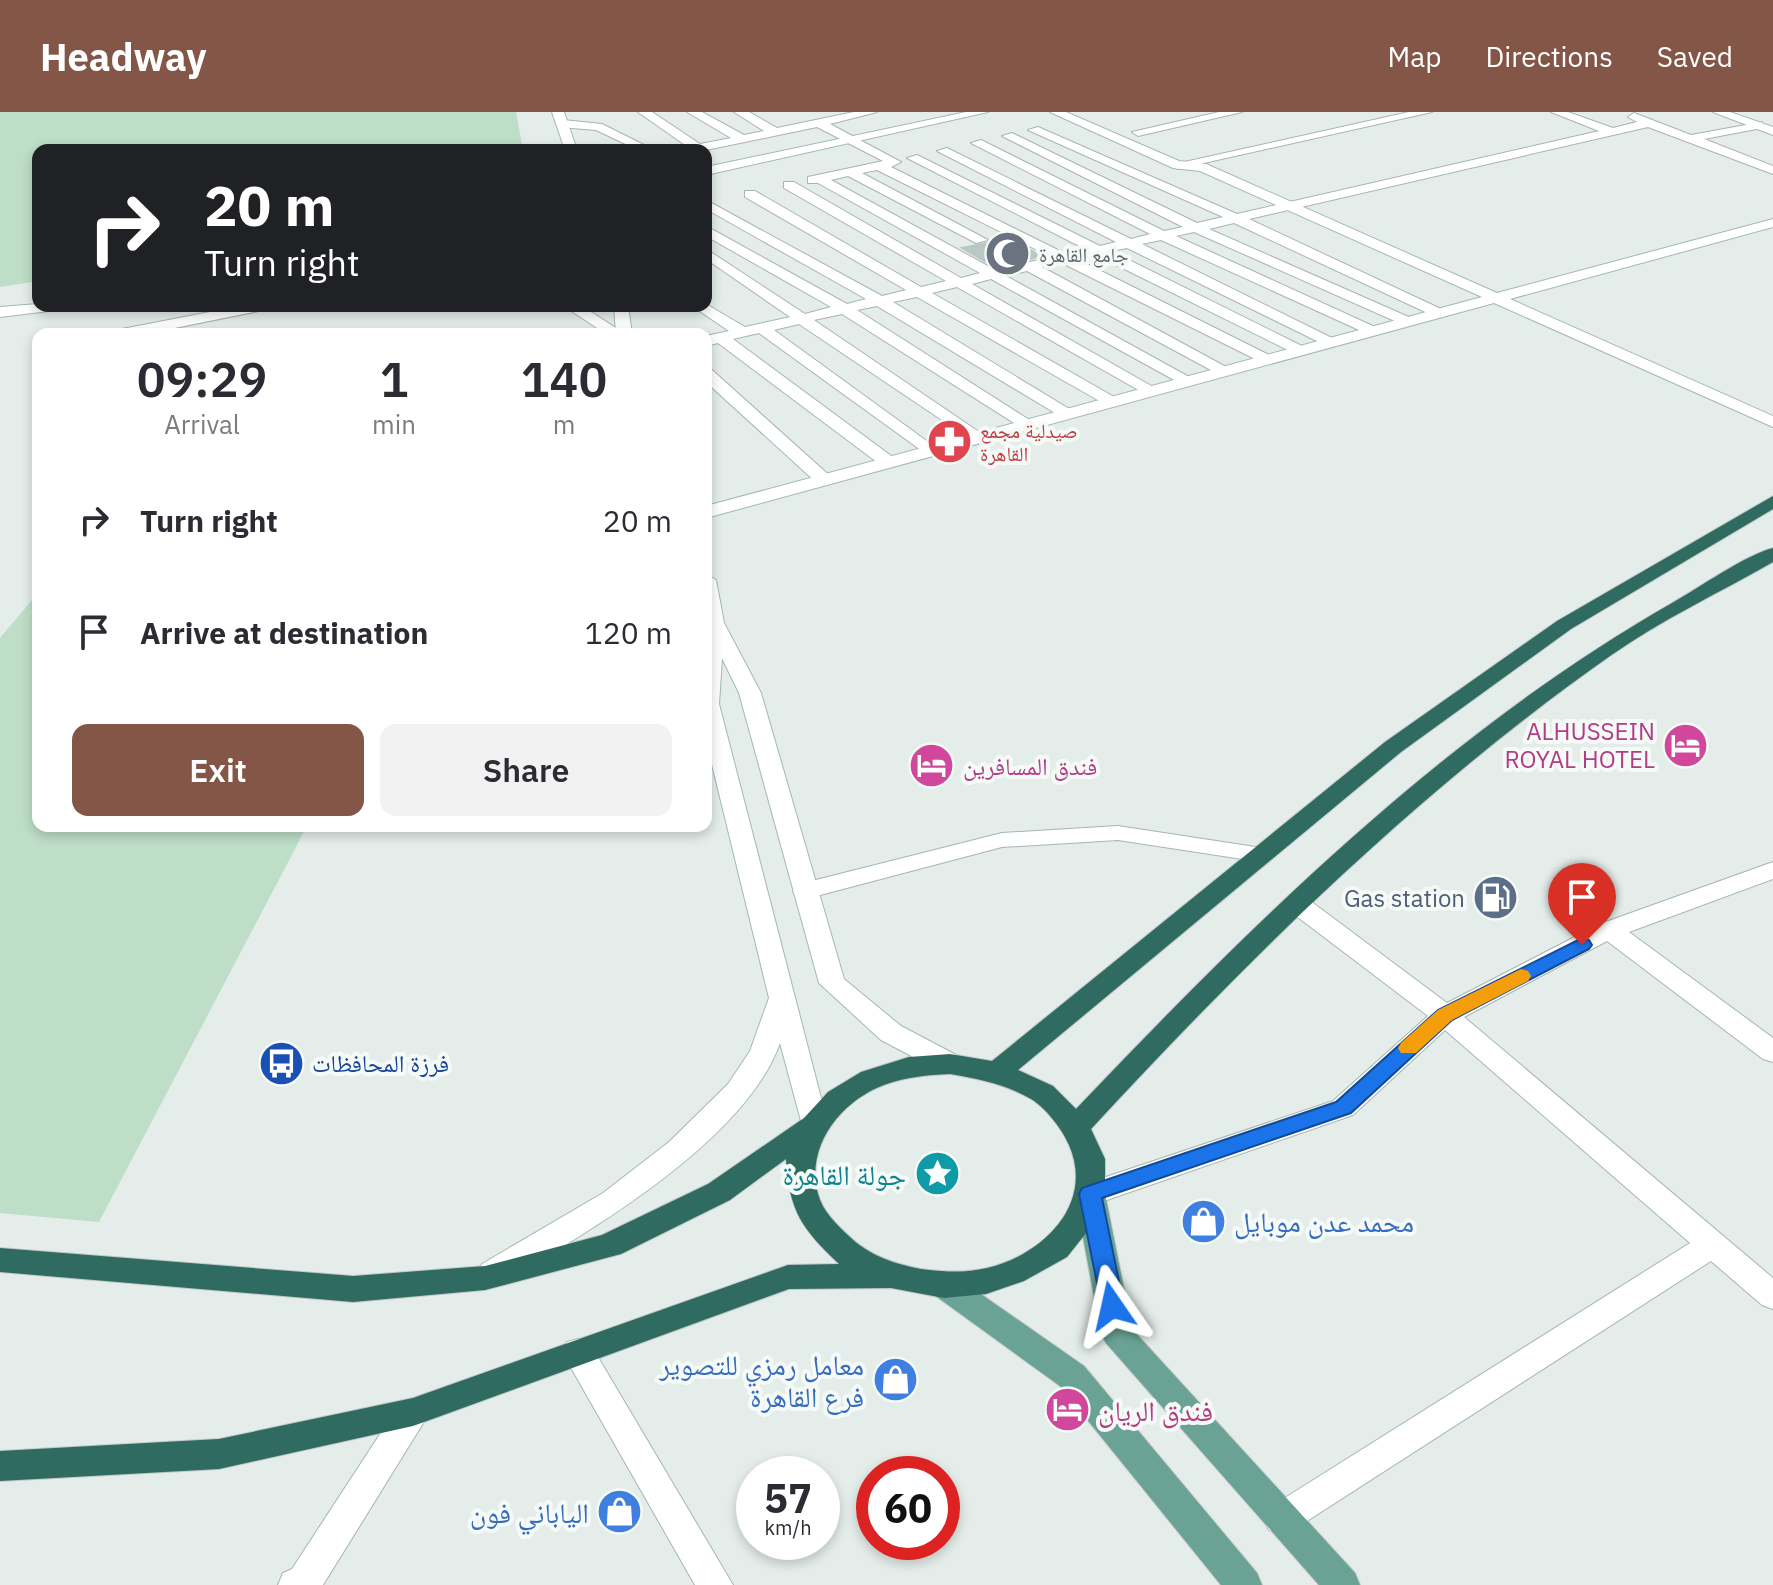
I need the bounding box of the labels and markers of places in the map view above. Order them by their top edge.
mosque icon: جامع القاهرة [984,230,1032,278]
place label: جامع القاهرة [1039,241,1129,268]
pharmacy icon: صيدلية مجمع القاهرة [925,417,973,465]
place label: صيدلية مجمع القاهرة [980,417,1078,467]
place label: ALHUSSEIN ROYAL HOTEL [1504,715,1655,775]
hotel icon: ALHUSSEIN ROYAL HOTEL [1662,721,1710,769]
hotel icon: فندق المسافرين [908,742,956,790]
place label: فندق المسافرين [963,750,1097,782]
pin [1548,863,1616,945]
fuel station icon: Gas station [1472,874,1520,922]
place label: Gas station [1344,882,1465,914]
bus stop icon: فرزة المحافظات [257,1039,305,1087]
place label: فرزة المحافظات [312,1047,449,1079]
place icon: جولة القاهرة [913,1150,961,1198]
place label: جولة القاهرة [782,1156,906,1193]
shop icon: محمد عدن موبايل [1179,1197,1227,1245]
place label: محمد عدن موبايل [1234,1203,1414,1240]
place label: معامل رمزي للتصوير فرع القاهرة [658,1346,864,1415]
shop icon: معامل رمزي للتصوير فرع القاهرة [871,1356,919,1404]
hotel icon: فندق الريان [1043,1386,1091,1434]
place label: فندق الريان [1098,1392,1213,1429]
shop icon: الياباني فون [596,1488,644,1536]
place label: الياباني فون [470,1494,589,1536]

